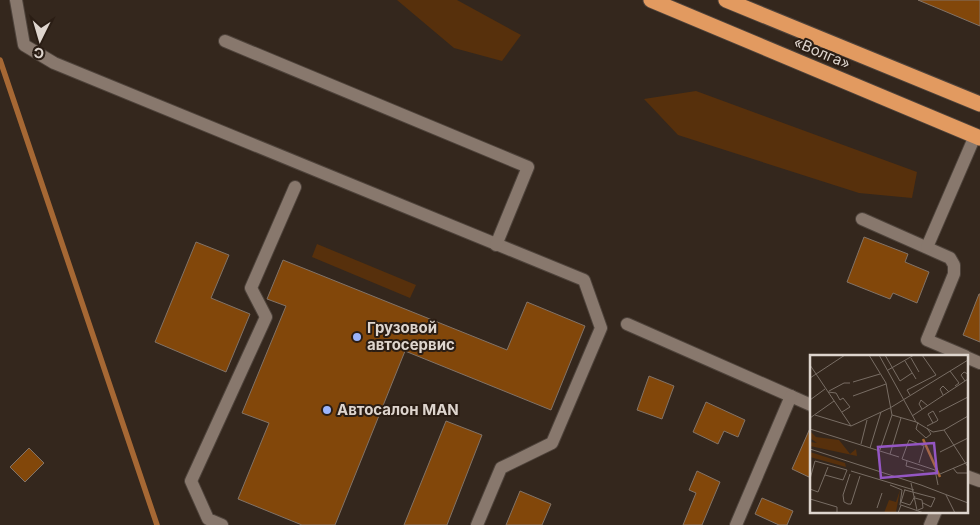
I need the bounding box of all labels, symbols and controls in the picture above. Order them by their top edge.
north arrow [15,15,65,65]
street label: «Волга» [791,32,853,73]
text: С [33,45,45,62]
place label: Грузовой автосервис [367,318,455,354]
marker: Грузовой автосервис [351,331,363,343]
inset map [810,355,968,512]
place label: Автосалон MAN [337,400,459,419]
marker: Автосалон MAN [321,404,333,416]

